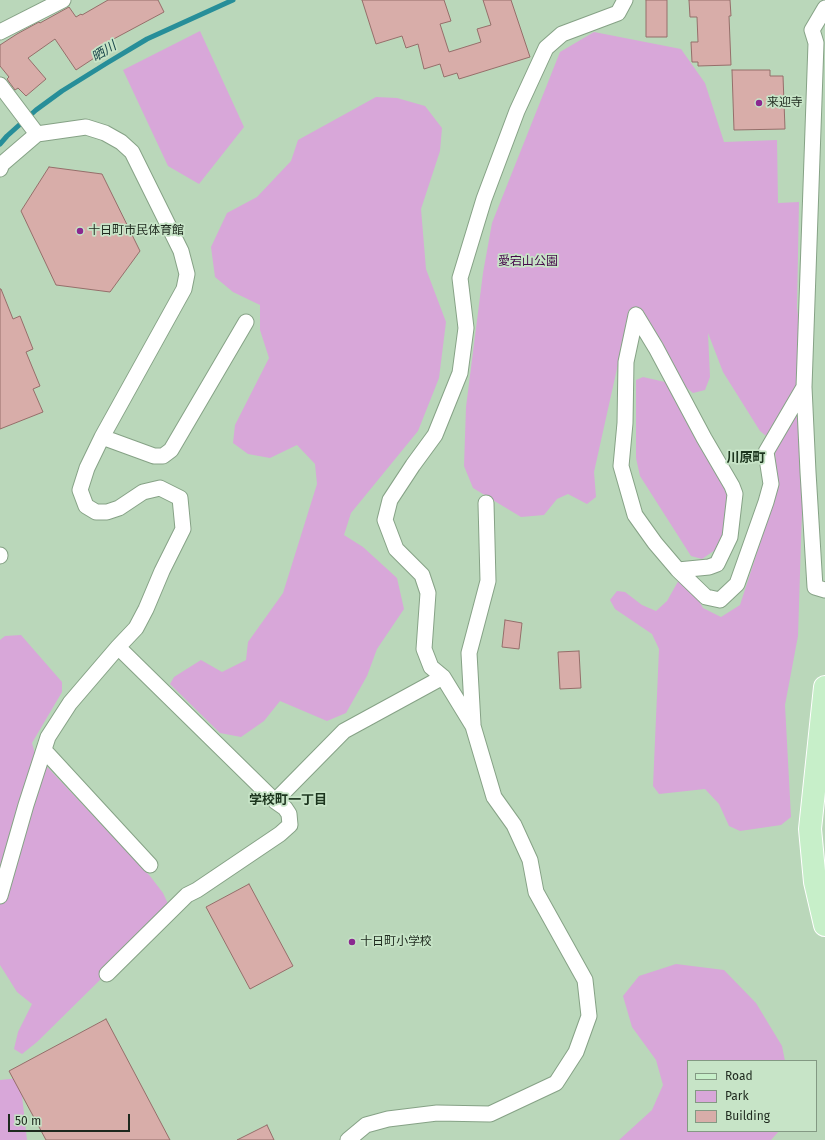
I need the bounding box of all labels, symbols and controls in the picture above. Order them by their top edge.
water label: 晒川 [89,38,119,66]
place label: 来迎寺 [767,96,803,110]
marker: 来迎寺 [754,98,764,108]
place label: 十日町市民体育館 [88,224,184,238]
marker: 十日町市民体育館 [75,226,85,236]
park label: 愛宕山公園 [498,255,558,269]
district label: 川原町 [727,450,765,466]
district label: 学校町一丁目 [249,792,327,808]
place label: 十日町小学校 [360,935,432,949]
marker: 十日町小学校 [347,937,357,947]
legend [687,1060,817,1132]
text: Road [725,1069,753,1083]
text: Park [725,1089,749,1103]
scale bar [10,1106,132,1132]
text: Building [725,1109,770,1123]
text: 50 m [15,1114,41,1128]

